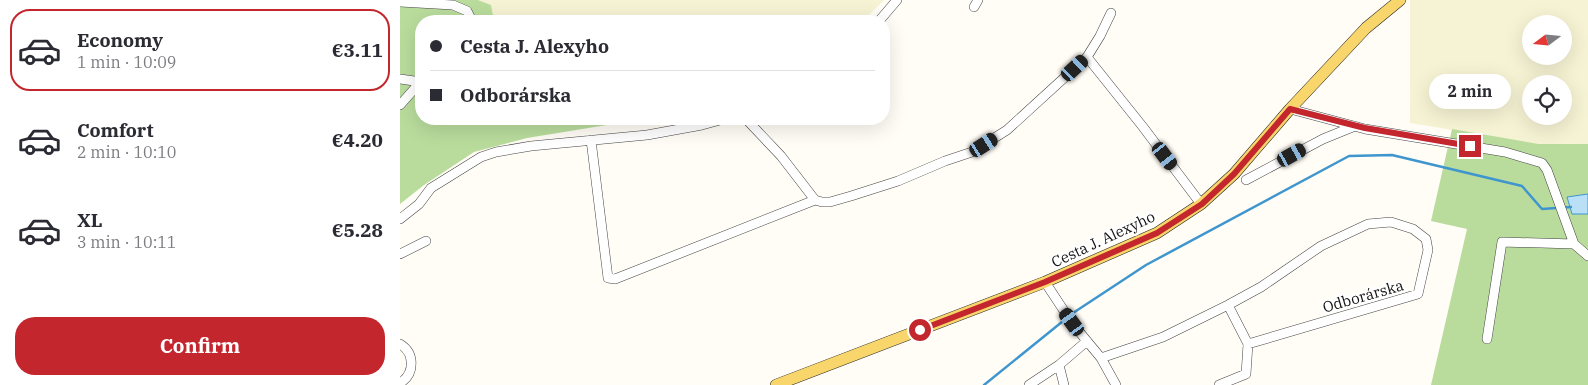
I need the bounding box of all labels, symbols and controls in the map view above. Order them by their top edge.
north arrow [1522,15,1572,65]
map controls [1522,15,1572,125]
icon: car [17,28,62,73]
text: Economy [77,28,163,52]
text: Cesta J. Alexyho [460,34,609,58]
text: €3.11 [332,38,383,62]
text: 1 min · 10:09 [77,52,176,72]
car [1058,52,1091,84]
callout: 2 min [1429,74,1511,108]
button: locate [1522,75,1572,125]
text: 2 min [1448,81,1492,101]
text: Odborárska [460,83,571,107]
icon: car [17,118,62,163]
text: Comfort [77,118,154,142]
text: €4.20 [332,128,383,152]
car [967,131,1000,159]
route end [1459,135,1481,157]
car [1149,140,1180,172]
car [1275,141,1308,169]
text: 2 min · 10:10 [77,142,176,162]
street label: Cesta J. Alexyho [1048,207,1158,271]
icon: car [17,208,62,253]
text: XL [77,208,103,232]
text: €5.28 [332,218,383,242]
text: 3 min · 10:11 [77,232,176,252]
street label: Odborárska [1320,275,1406,317]
car [1057,305,1086,339]
button: Confirm [15,317,385,375]
route start [909,319,931,341]

